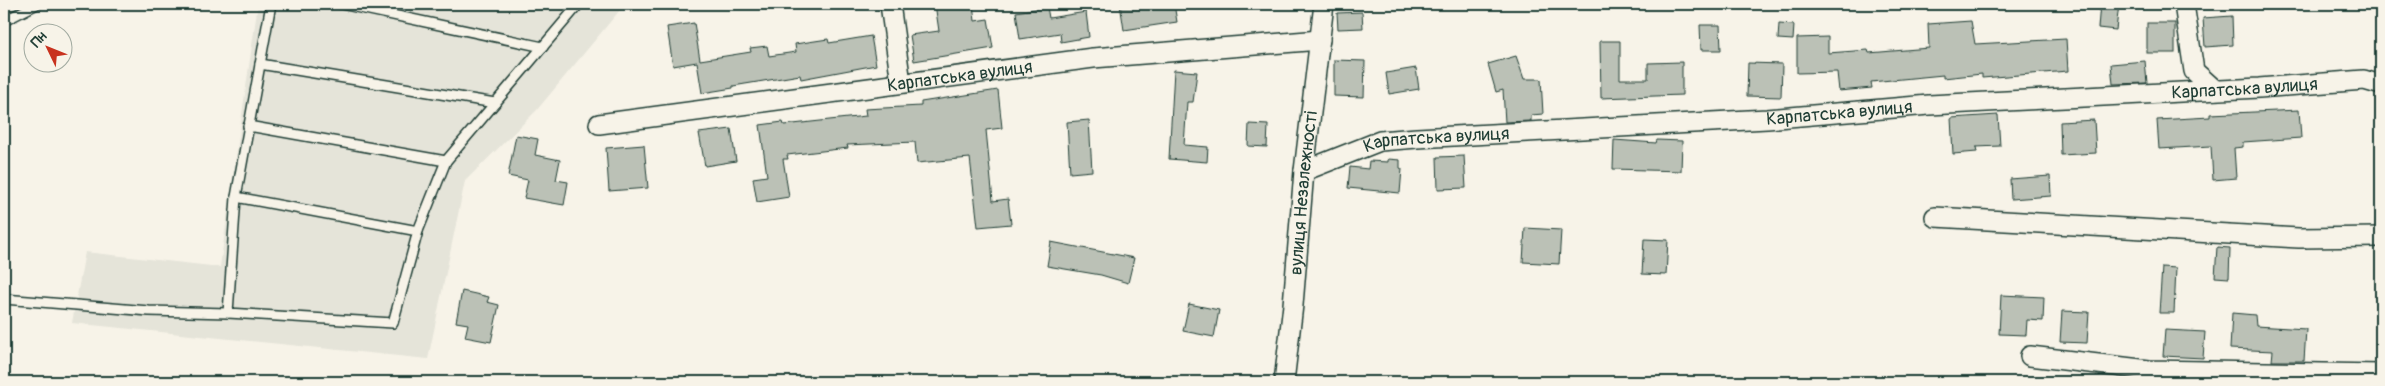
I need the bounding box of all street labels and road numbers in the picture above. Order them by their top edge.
street label: Карпатська вулиця [886,55,1034,97]
street label: Карпатська вулиця [2171,72,2319,104]
street label: Карпатська вулиця [1765,95,1913,131]
street label: вулиця Незалежності [1284,110,1323,276]
street label: Карпатська вулиця [1360,122,1510,158]

